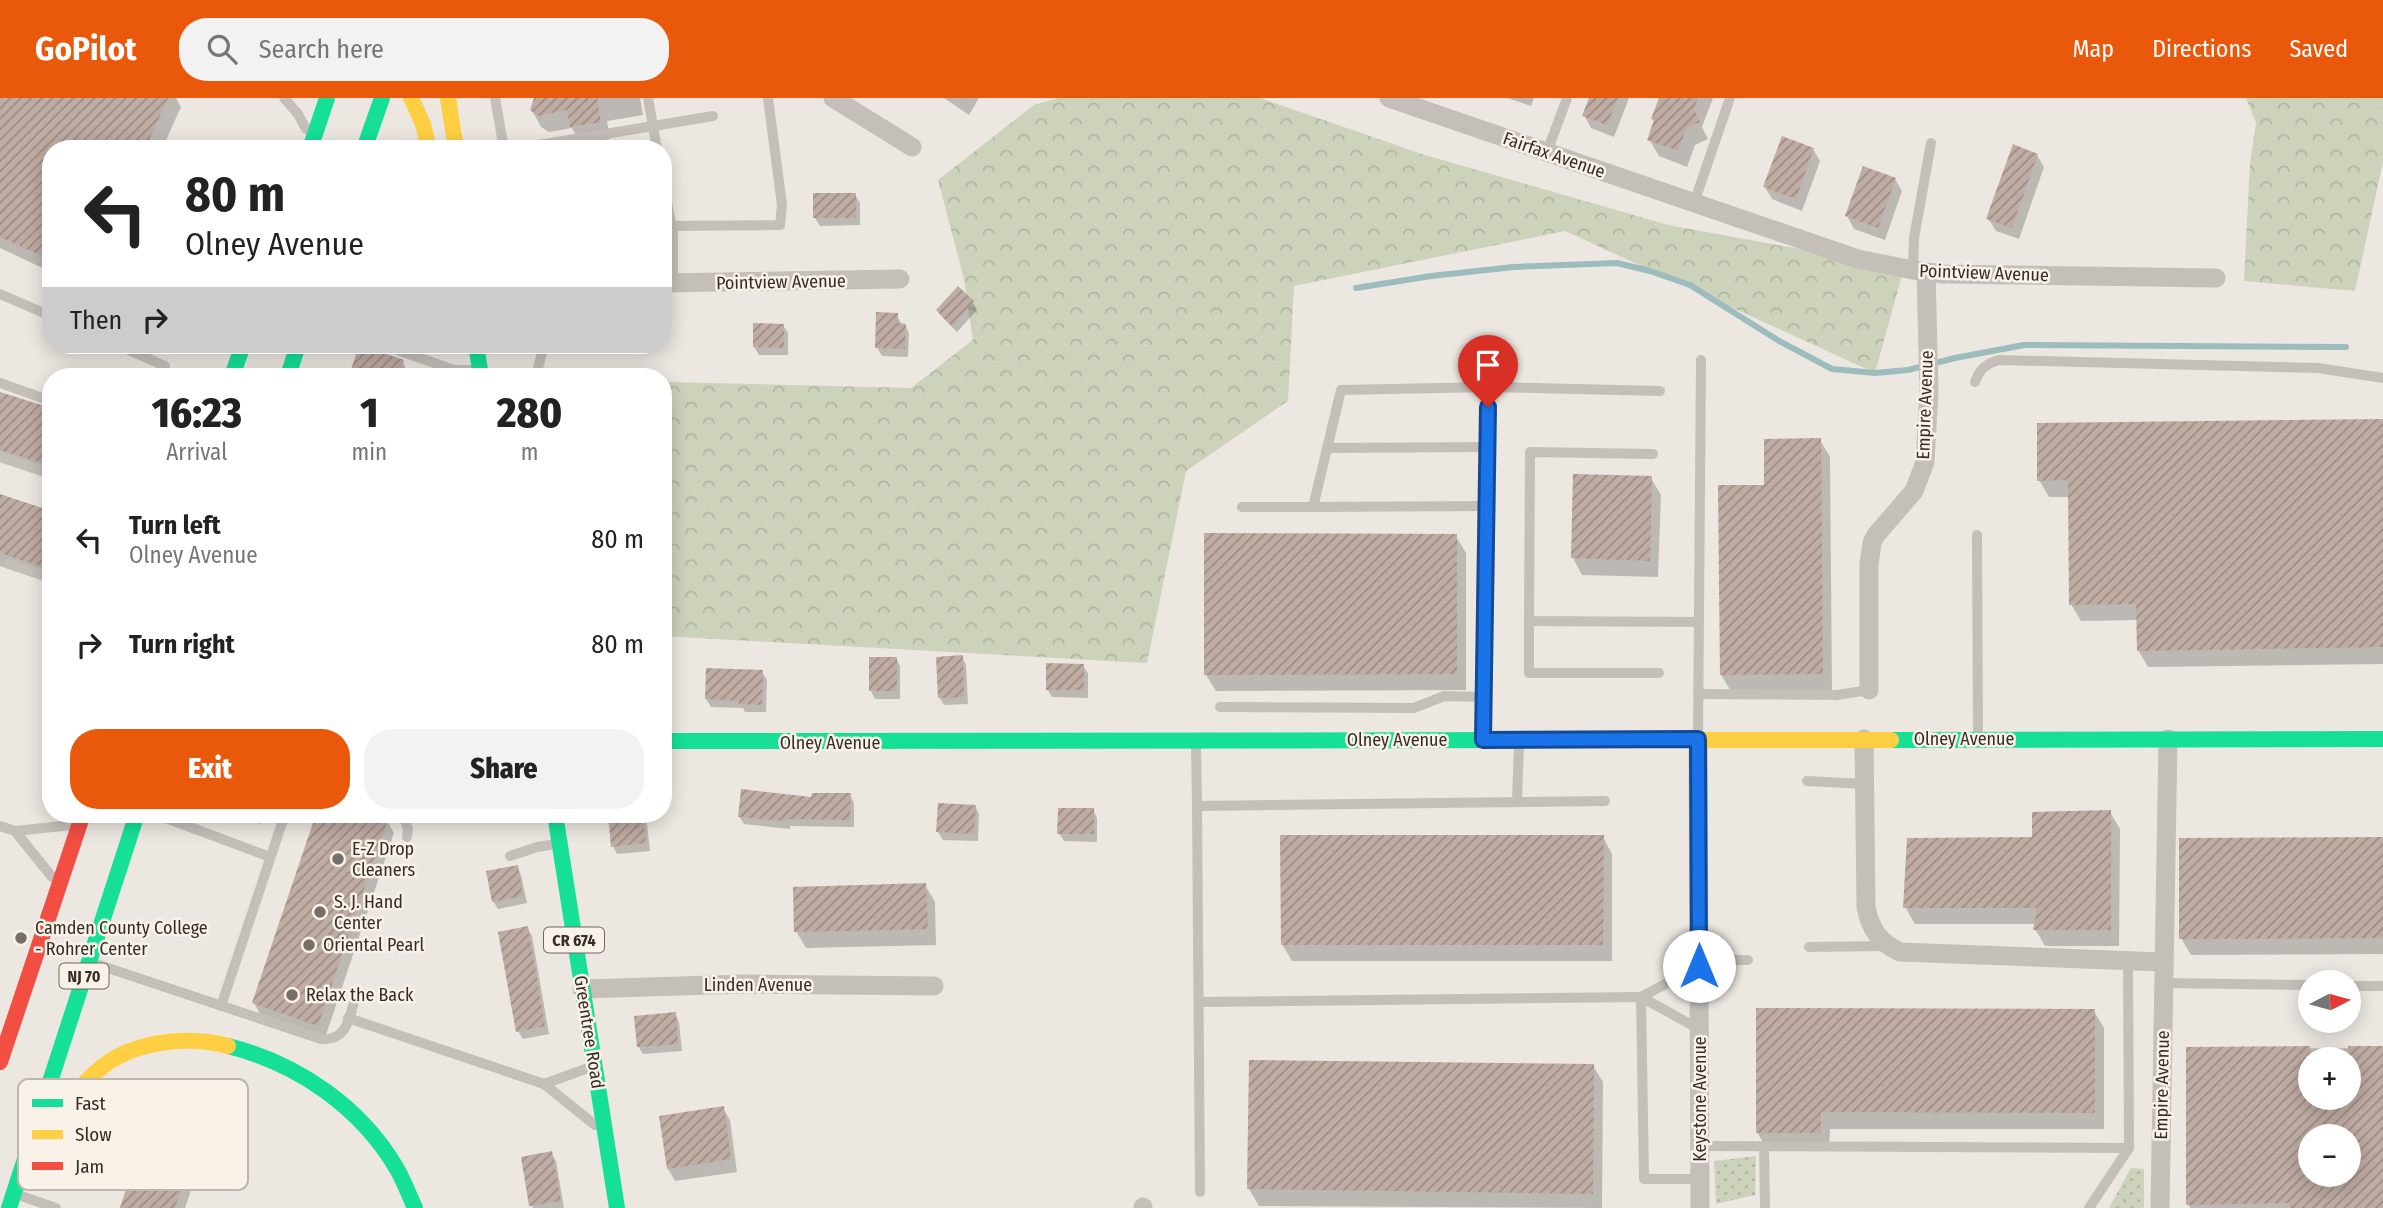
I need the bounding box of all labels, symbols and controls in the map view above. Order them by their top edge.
search box [179,18,669,81]
text: GoPilot [35,29,137,69]
icon: search [203,30,241,68]
text: Search here [259,34,384,65]
text: Map [2073,35,2114,63]
text: Directions [2152,35,2251,63]
text: Saved [2289,35,2348,63]
street label: Fairfax Avenue [1500,127,1608,183]
text: 80 m [185,165,285,224]
icon: left [70,168,161,259]
text: Olney Avenue [185,225,364,263]
street label: Pointview Avenue [1919,260,2049,286]
street label: Pointview Avenue [716,270,846,294]
icon: right [136,301,174,339]
text: Then [70,305,122,336]
pin [1458,335,1518,407]
icon: arrive [1469,346,1507,384]
street label: Empire Avenue [1912,350,1938,460]
text: 16:23 [152,388,242,438]
text: 1 [360,388,378,438]
text: 280 [497,388,562,438]
text: Arrival [166,438,227,466]
text: min [351,438,387,466]
text: m [521,438,538,466]
text: Turn left [129,510,221,541]
icon: left [70,521,108,559]
text: 80 m [591,524,644,555]
text: Olney Avenue [129,541,258,569]
icon: right [70,626,108,664]
text: Turn right [129,629,235,660]
text: 80 m [591,629,644,660]
street label: Olney Avenue [1914,728,2014,750]
button: Exit [70,729,350,809]
button: Share [364,729,644,809]
street label: Olney Avenue [1347,729,1447,751]
street label: Olney Avenue [780,732,880,754]
place label: E-Z Drop Cleaners [352,838,416,881]
marker: E-Z Drop Cleaners [330,851,346,867]
place label: S. J. Hand Center [334,891,403,934]
marker: S. J. Hand Center [312,904,328,920]
place label: Camden County College - Rohrer Center [35,917,208,960]
road number: CR 674 [544,928,604,953]
position arrow [1662,929,1736,1003]
marker: Camden County College - Rohrer Center [13,930,29,946]
place label: Oriental Pearl [323,934,425,956]
marker: Oriental Pearl [301,937,317,953]
road number: NJ 70 [60,964,108,988]
north arrow [2298,970,2361,1032]
map controls [2298,970,2361,1187]
street label: Greentree Road [569,974,609,1090]
street label: Linden Avenue [704,974,812,996]
place label: Relax the Back [306,984,414,1006]
marker: Relax the Back [284,987,300,1003]
street label: Empire Avenue [2150,1030,2174,1140]
street label: Keystone Avenue [1689,1036,1711,1162]
button: + [2298,1047,2361,1110]
legend [18,1079,248,1190]
text: Fast [75,1092,106,1115]
text: Slow [75,1123,112,1146]
button: − [2298,1124,2361,1187]
text: Jam [75,1155,104,1178]

